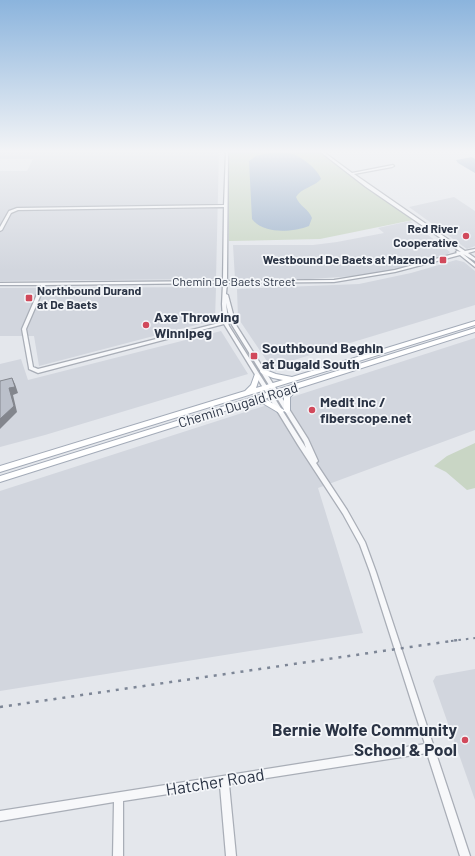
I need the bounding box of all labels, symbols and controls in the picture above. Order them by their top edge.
place label: Red River Cooperative [393,221,458,249]
marker: Red River Cooperative [461,231,471,241]
place label: Westbound De Baets at Mazenod [263,252,435,266]
marker: Westbound De Baets at Mazenod [438,255,448,265]
street label: Chemin De Baets Street [172,274,296,288]
place label: Northbound Durand at De Baets [37,283,141,311]
marker: Northbound Durand at De Baets [24,293,34,303]
place label: Axe Throwing Winnipeg [154,308,239,341]
marker: Axe Throwing Winnipeg [141,320,151,330]
place label: Southbound Beghin at Dugald South [262,339,383,372]
marker: Southbound Beghin at Dugald South [249,351,259,361]
street label: Chemin Dugald Road [176,378,300,431]
place label: Medit Inc / fiberscope.net [320,393,411,426]
marker: Medit Inc / fiberscope.net [307,405,317,415]
place label: Bernie Wolfe Community School & Pool [272,719,457,759]
marker: Bernie Wolfe Community School & Pool [460,735,470,745]
street label: Hatcher Road [164,763,266,799]

